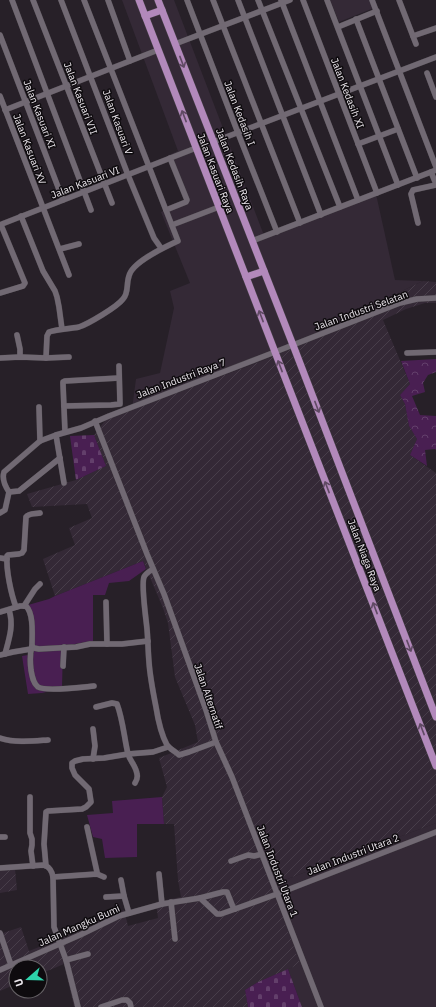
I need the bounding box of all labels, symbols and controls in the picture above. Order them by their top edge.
one-way arrow [179,56,187,68]
street label: Jalan Kedasih XI [328,56,367,130]
street label: Jalan Kasuari VII [61,60,100,136]
street label: Jalan Kasuari XI [20,78,59,150]
street label: Jalan Kedasih I [221,79,258,148]
street label: Jalan Kasuari V [100,88,135,157]
one-way arrow [179,111,187,123]
street label: Jalan Kasuari XV [10,112,49,186]
street label: Jalan Kedasih Raya [213,126,256,212]
street label: Jalan Kasuari Raya [194,132,237,215]
street label: Jalan Kasuari VI [49,163,121,202]
street label: Jalan Industri Selatan [313,288,410,333]
one-way arrow [256,310,264,322]
street label: Jalan Industri Raya 7 [135,355,228,402]
one-way arrow [276,360,283,372]
one-way arrow [313,401,321,413]
one-way arrow [323,482,331,494]
street label: Jalan Niaga Raya [345,517,384,594]
one-way arrow [370,603,378,615]
one-way arrow [405,640,413,652]
street label: Jalan Alternatif [191,662,226,731]
one-way arrow [417,724,425,736]
street label: Jalan Industri Utara 1 [254,823,301,919]
street label: Jalan Industri Utara 2 [305,831,401,878]
street label: Jalan Mangku Bumi [37,902,122,949]
north arrow [8,959,48,999]
text: U [11,976,26,988]

